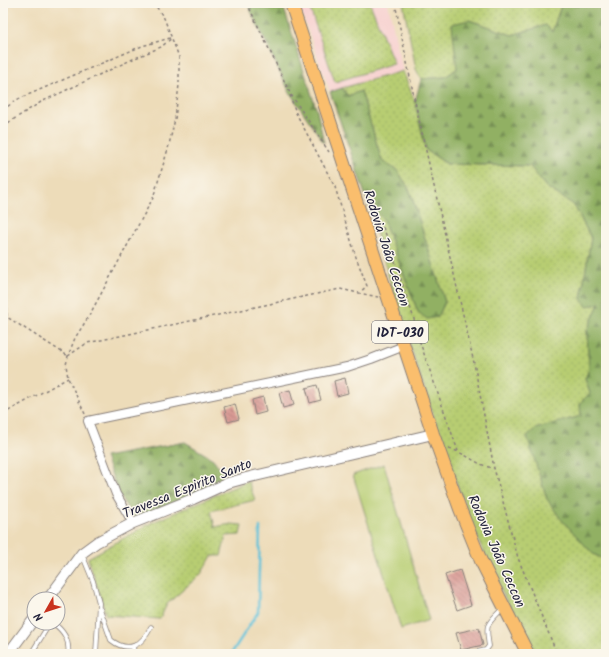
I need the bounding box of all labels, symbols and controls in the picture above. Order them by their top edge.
street label: Rodovia João Ceccon [357,187,415,310]
road number: IDT-030 [372,321,428,343]
street label: Travessa Espirito Santo [119,453,255,525]
street label: Rodovia João Ceccon [461,491,531,611]
north arrow [26,591,66,631]
text: N [30,608,48,625]

